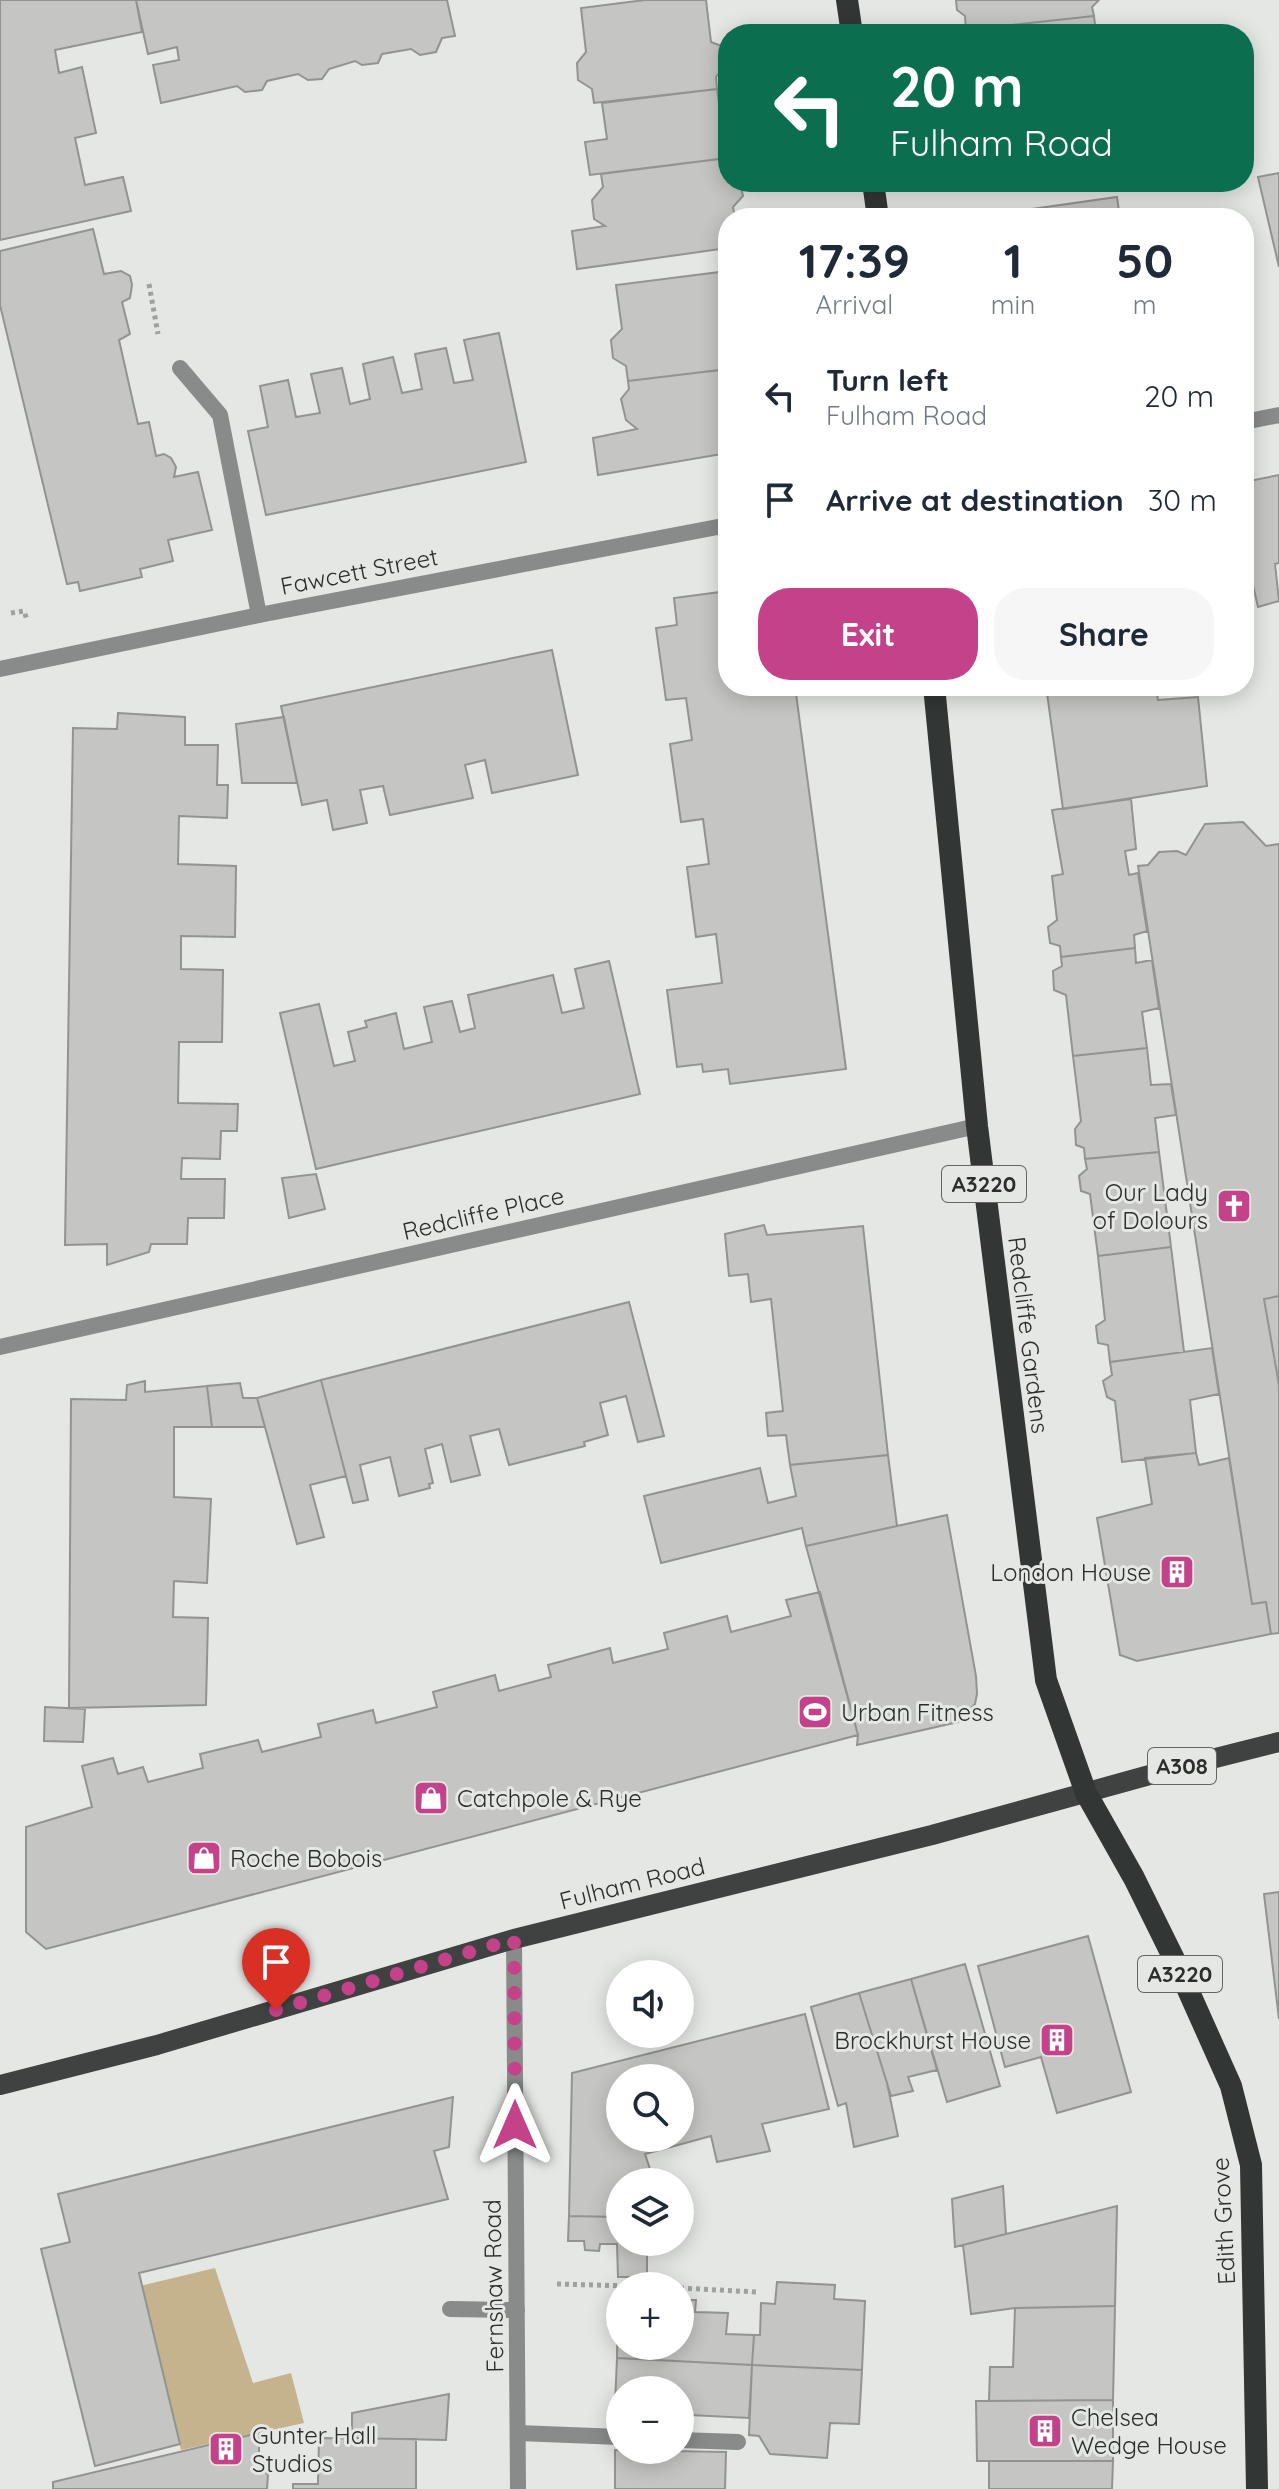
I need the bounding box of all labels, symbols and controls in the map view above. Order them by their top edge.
text: 20 m [890,51,1024,121]
icon: left [758,56,862,160]
text: Fulham Road [890,120,1113,165]
text: 17:39 [799,230,910,290]
text: 1 [1004,230,1022,290]
text: 50 [1116,230,1173,290]
text: Arrival [816,288,893,321]
text: min [991,288,1035,321]
text: m [1133,288,1156,321]
text: Turn left [826,361,949,399]
icon: left [758,374,802,418]
text: 20 m [1144,377,1214,415]
text: Fulham Road [826,399,987,432]
icon: arrive [758,478,802,522]
text: Arrive at destination [826,481,1124,519]
text: 30 m [1148,481,1217,519]
street label: Fawcett Street [278,541,440,601]
button: Exit [758,588,978,680]
button: Share [994,588,1214,680]
road number: A3220 [942,1166,1026,1202]
place label: Our Lady of Dolours [1092,1177,1208,1235]
street label: Redcliffe Place [399,1180,567,1246]
church icon: Our Lady of Dolours [1215,1187,1253,1225]
street label: Redcliffe Gardens [1002,1235,1056,1435]
building icon: London House [1158,1553,1196,1591]
place label: London House [990,1557,1151,1587]
sports icon: Urban Fitness [796,1693,834,1731]
place label: Urban Fitness [841,1697,994,1727]
road number: A308 [1148,1748,1216,1784]
shop icon: Catchpole & Rye [412,1779,450,1817]
place label: Catchpole & Rye [457,1783,642,1813]
shop icon: Roche Bobois [185,1839,223,1877]
place label: Roche Bobois [230,1843,382,1873]
street label: Fulham Road [556,1850,708,1916]
pin [242,1928,310,2010]
icon: arrive [254,1940,298,1984]
road number: A3220 [1138,1956,1222,1992]
map controls [606,1960,694,2464]
button: sound [606,1960,694,2048]
building icon: Brockhurst House [1038,2021,1076,2059]
place label: Brockhurst House [834,2025,1031,2055]
button: search [606,2064,694,2152]
position arrow [473,2083,557,2167]
street label: Edith Grove [1205,2157,1241,2285]
button: layers [606,2168,694,2256]
street label: Fernshaw Road [476,2199,510,2373]
button: + [606,2272,694,2360]
button: − [606,2376,694,2464]
place label: Chelsea Wedge House [1071,2402,1227,2460]
building icon: Chelsea Wedge House [1026,2412,1064,2450]
place label: Gunter Hall Studios [252,2420,376,2478]
building icon: Gunter Hall Studios [207,2430,245,2468]

